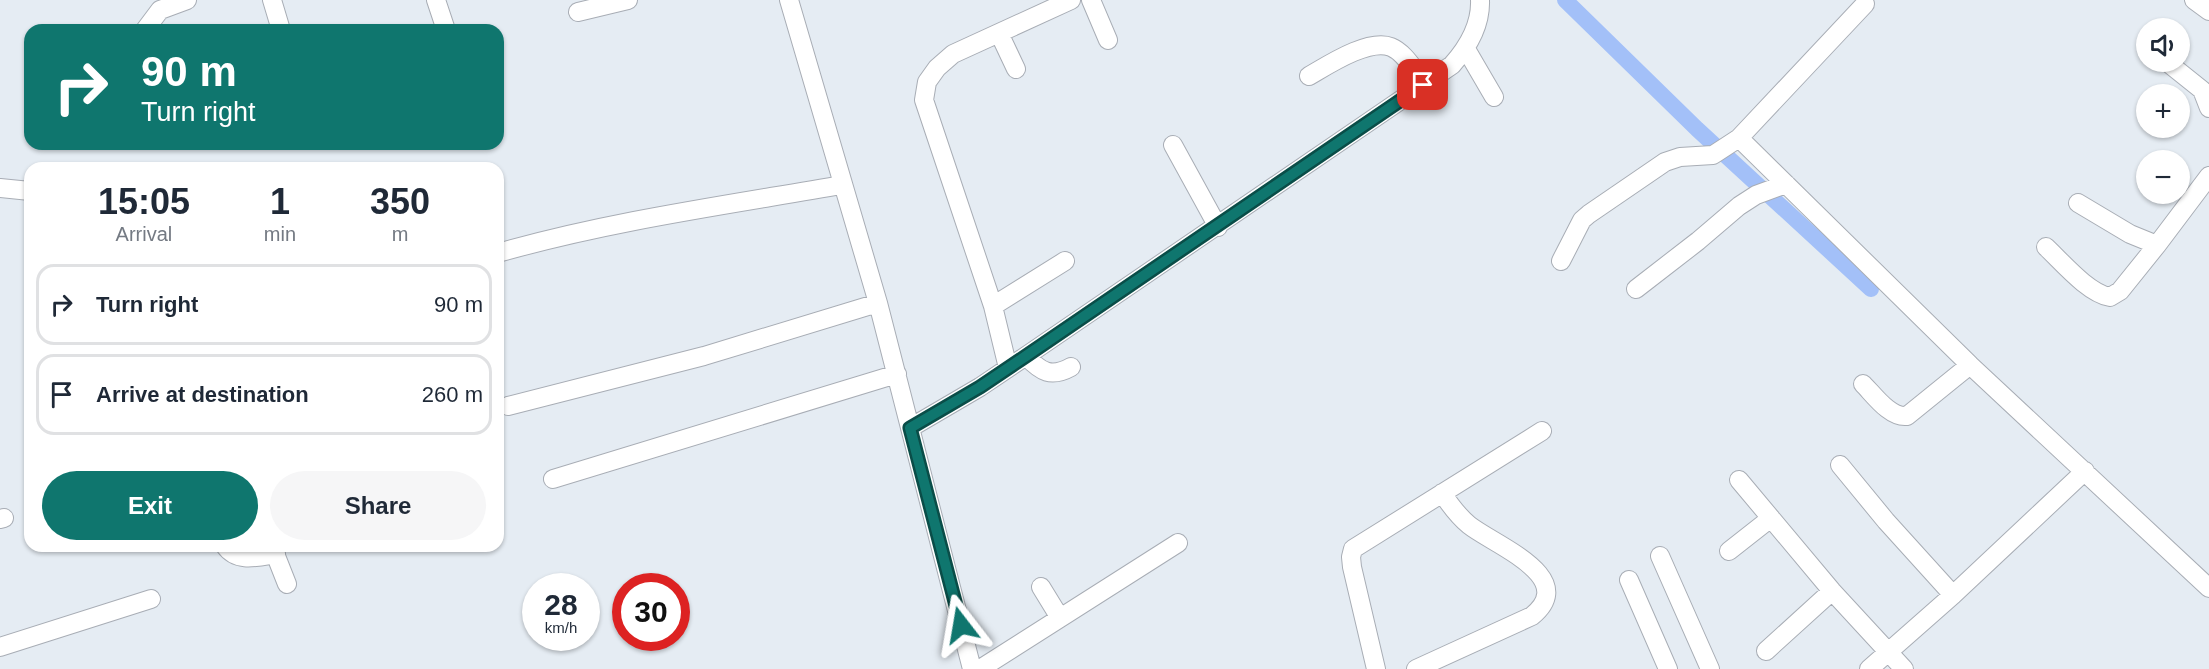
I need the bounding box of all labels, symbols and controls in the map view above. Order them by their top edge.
map controls [2136,18,2190,204]
button: sound [2136,18,2190,72]
icon: right [42,48,120,126]
text: 90 m [141,48,237,95]
pin [1397,59,1448,110]
icon: arrive [1406,68,1439,101]
button: + [2136,84,2190,138]
text: Turn right [141,97,256,127]
button: − [2136,150,2190,204]
text: 15:05 [98,181,190,222]
text: 1 [270,181,290,222]
text: 350 [370,181,430,222]
text: Arrival [116,223,172,245]
text: min [264,223,296,245]
text: m [392,223,408,245]
icon: right [45,288,78,321]
text: Turn right [96,292,198,317]
text: 90 m [434,292,483,317]
icon: arrive [45,378,78,411]
text: Arrive at destination [96,382,309,407]
text: 260 m [422,382,483,407]
button: Exit [42,471,258,540]
button: Share [270,471,486,540]
speed limit sign: 30 [612,573,690,651]
text: 28 [544,588,578,621]
position arrow [929,593,993,657]
text: km/h [545,619,577,636]

